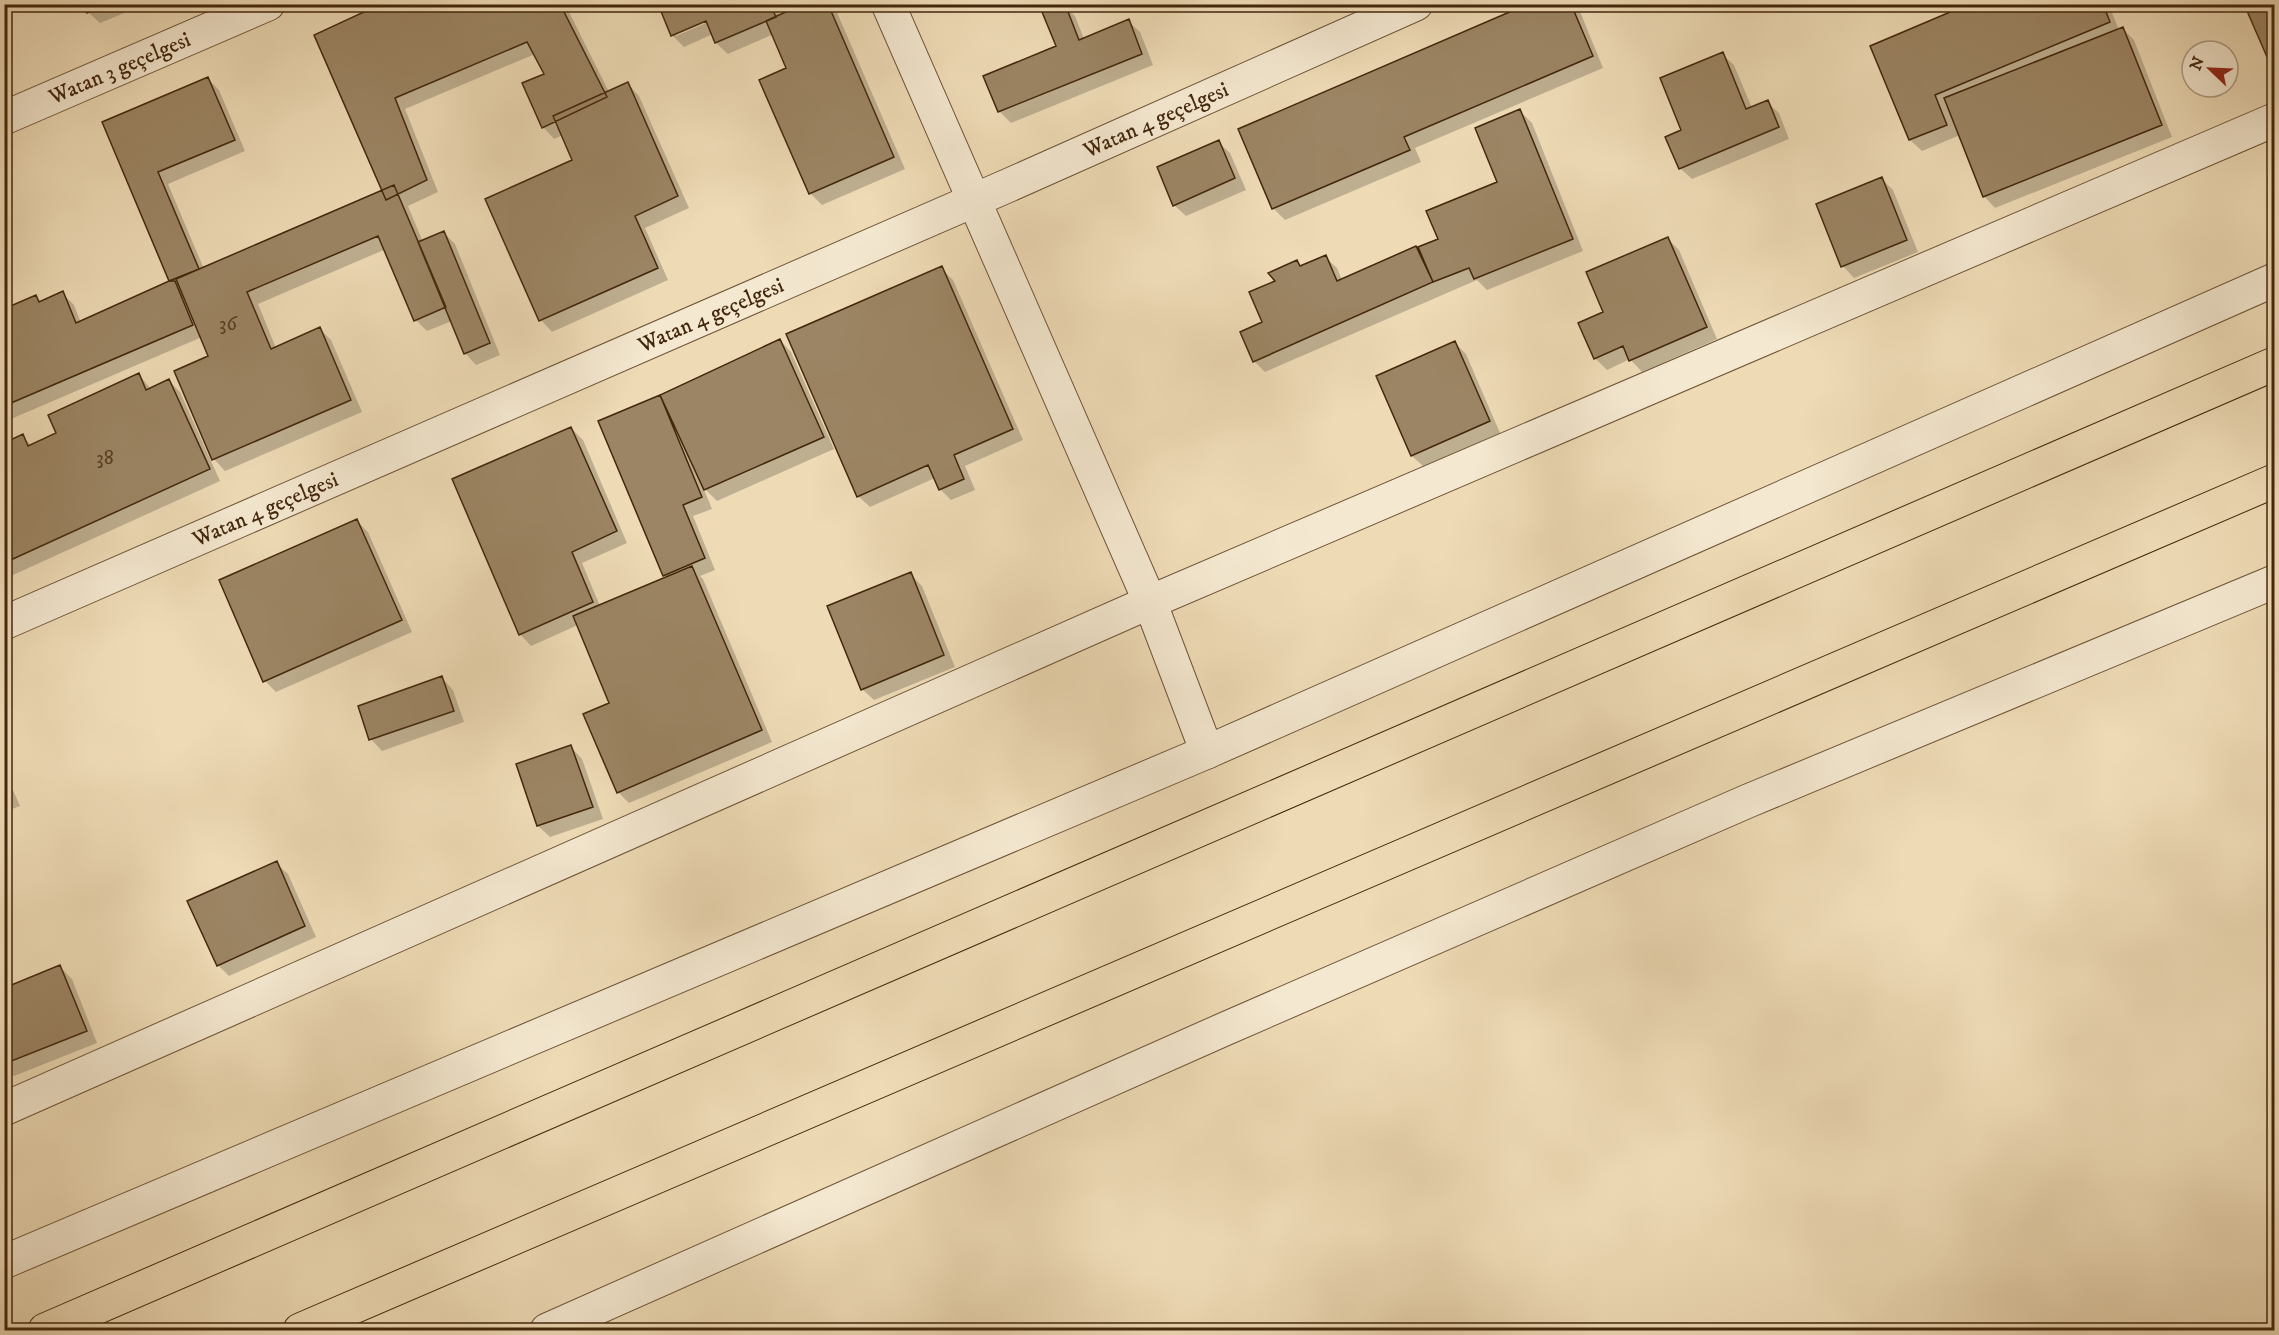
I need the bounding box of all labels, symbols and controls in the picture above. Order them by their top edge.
street label: Watan 3 geçelgesi [44,26,195,111]
north arrow [2180,39,2240,99]
text: N [2185,54,2209,73]
street label: Watan 4 geçelgesi [1078,76,1233,164]
street label: Watan 4 geçelgesi [633,271,788,359]
house number: 36 [219,312,238,337]
house number: 38 [96,446,114,471]
street label: Watan 4 geçelgesi [187,466,342,553]

